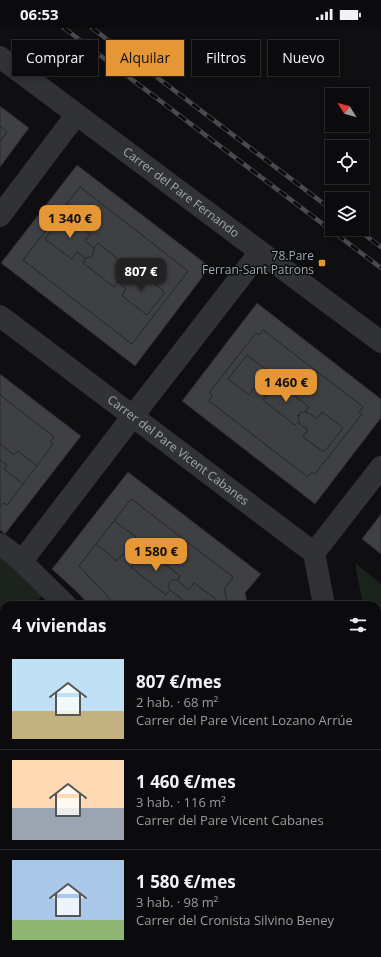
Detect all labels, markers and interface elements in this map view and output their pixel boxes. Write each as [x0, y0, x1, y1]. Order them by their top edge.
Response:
text: 06:53 [20, 4, 59, 24]
chip: Comprar [12, 40, 98, 76]
chip: Alquilar [106, 40, 184, 76]
chip: Filtros [192, 40, 260, 76]
chip: Nuevo [268, 40, 339, 76]
north arrow [325, 88, 369, 132]
map controls [325, 88, 369, 236]
button: locate [325, 140, 369, 184]
street label: Carrer del Pare Fernando [120, 143, 243, 241]
button: layers [325, 192, 369, 236]
pin: 1 340 € [33, 205, 107, 239]
text: 1 340 € [48, 209, 92, 227]
place label: 78.Pare Ferran-Sant Patrons [202, 247, 314, 278]
pin: 807 € [113, 258, 169, 292]
marker: 78.Pare Ferran-Sant Patrons [317, 258, 327, 268]
text: 807 € [124, 262, 158, 280]
pin: 1 460 € [249, 369, 323, 403]
text: 1 460 € [264, 373, 308, 391]
street label: Carrer del Pare Vicent Cabanes [104, 391, 253, 509]
pin: 1 580 € [119, 538, 193, 572]
text: 1 580 € [134, 542, 178, 560]
text: 4 viviendas [12, 614, 107, 637]
icon: filters [347, 614, 369, 636]
text: 807 €/mes [136, 670, 222, 693]
icon: home [44, 675, 92, 723]
text: 2 hab. · 68 m² [136, 693, 218, 711]
text: Carrer del Pare Vicent Lozano Arrúe [136, 711, 353, 729]
text: 1 460 €/mes [136, 770, 236, 793]
icon: home [44, 776, 92, 824]
text: 3 hab. · 116 m² [136, 793, 226, 811]
text: Carrer del Pare Vicent Cabanes [136, 811, 324, 829]
text: 1 580 €/mes [136, 870, 236, 893]
icon: home [44, 876, 92, 924]
text: 3 hab. · 98 m² [136, 893, 218, 911]
text: Carrer del Cronista Silvino Beney [136, 911, 334, 929]

